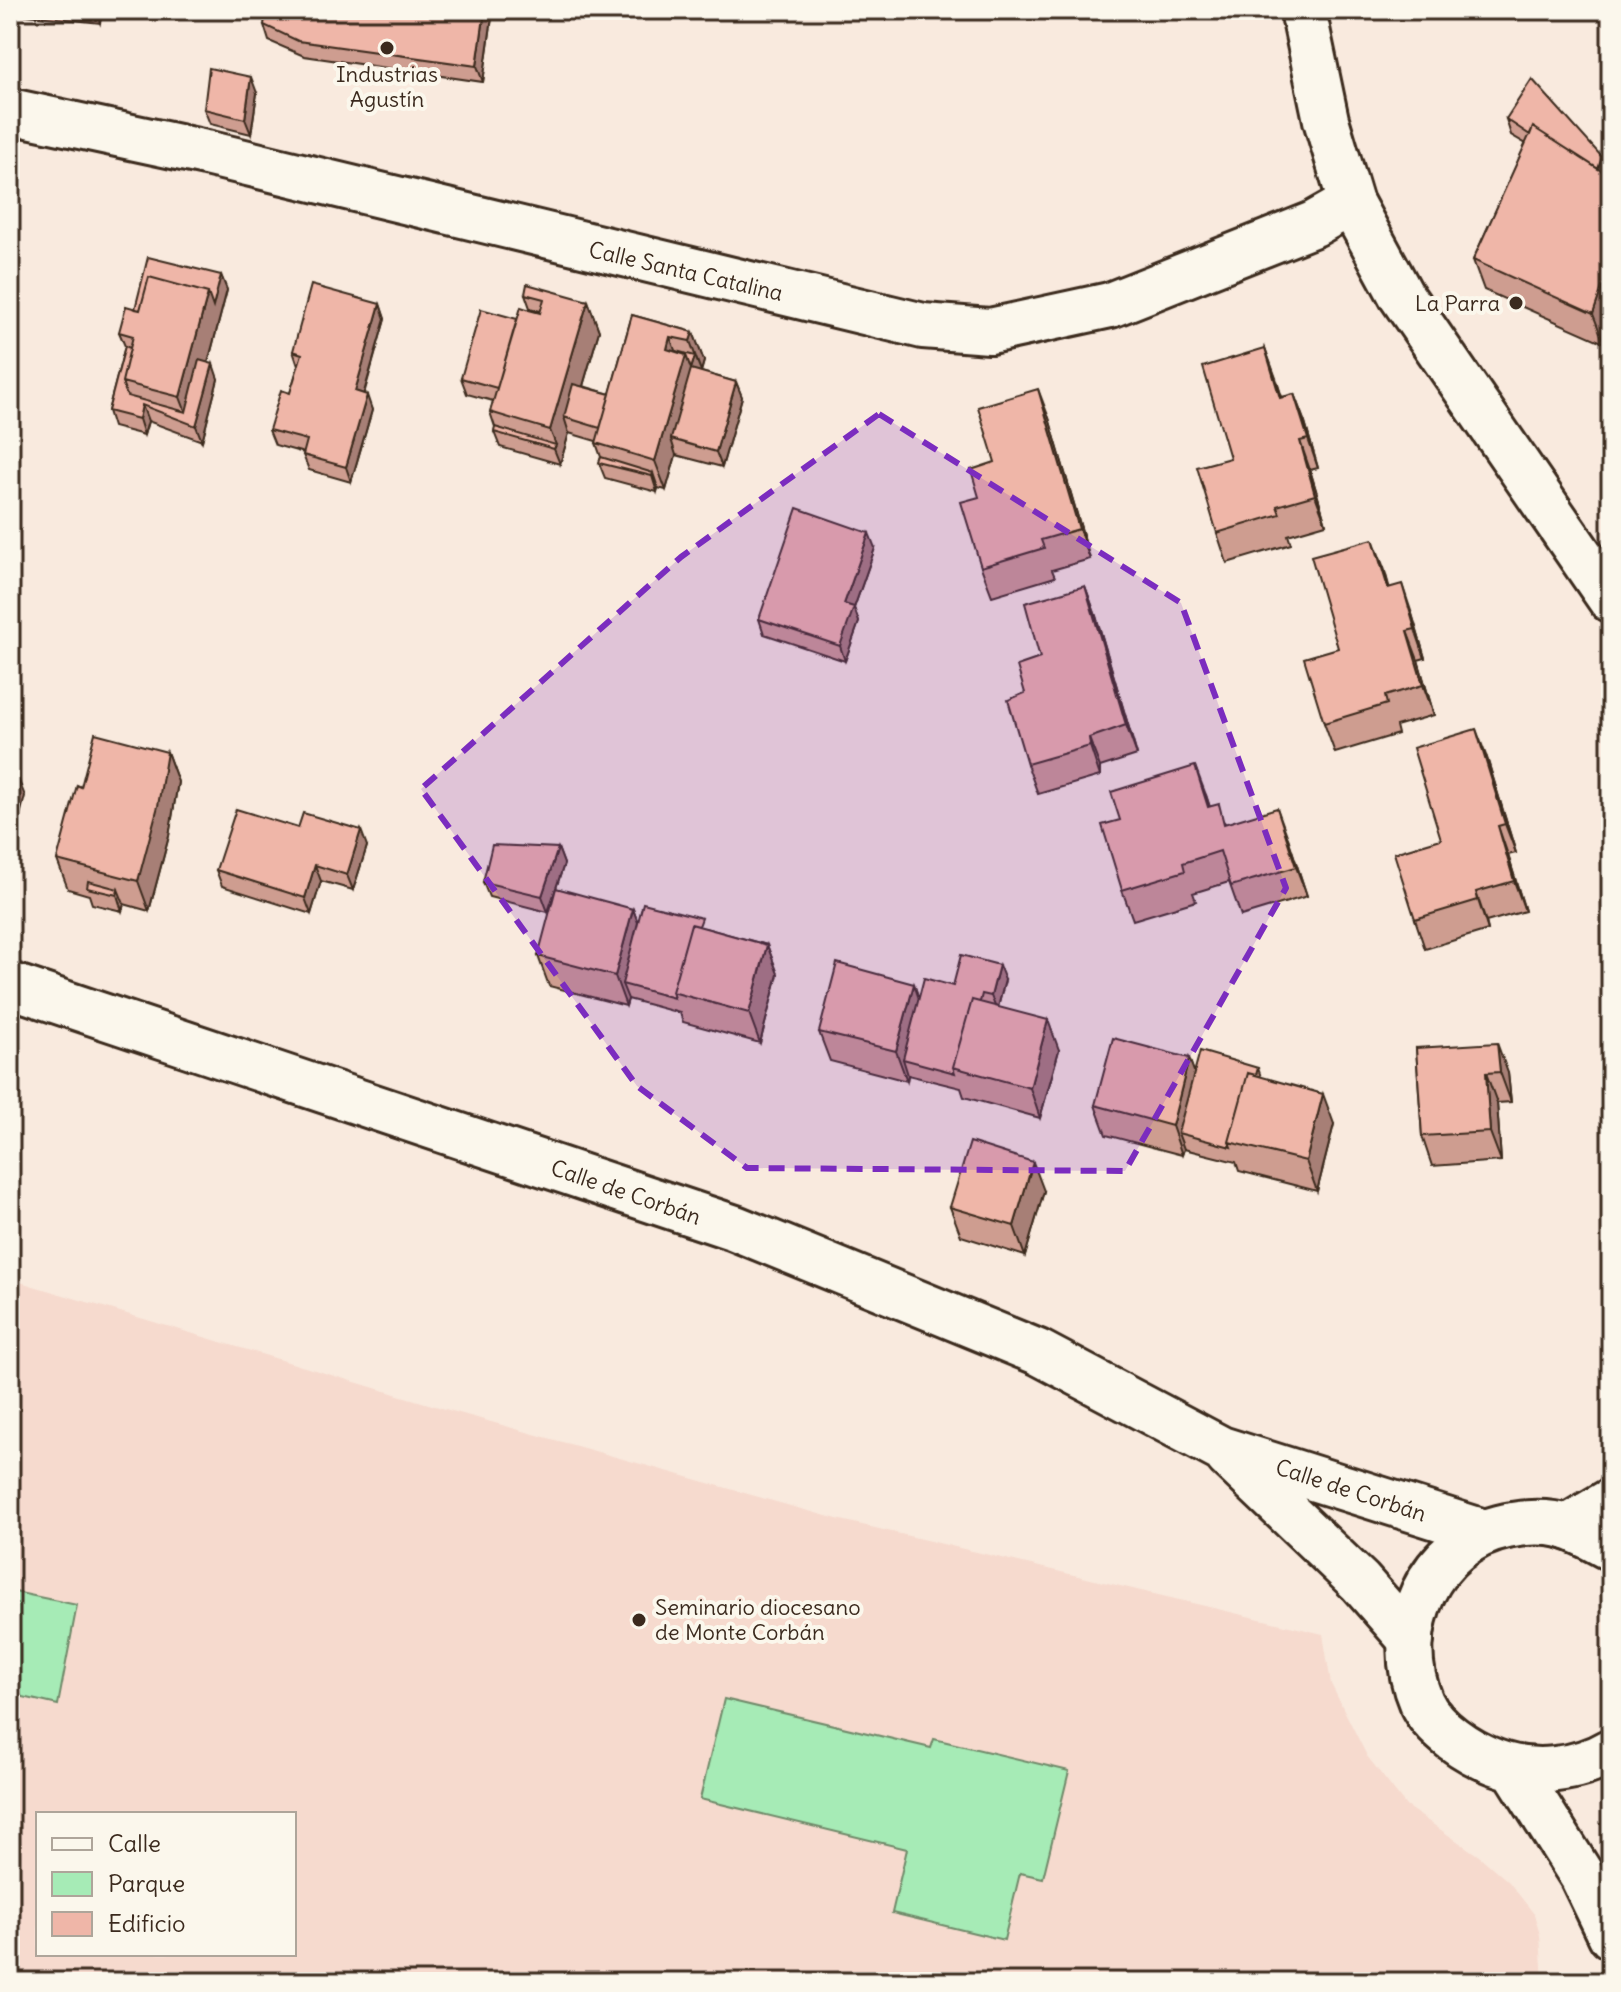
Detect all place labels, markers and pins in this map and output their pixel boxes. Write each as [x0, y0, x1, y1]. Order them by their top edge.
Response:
marker: Industrias Agustín [378, 39, 396, 57]
place label: Industrias Agustín [336, 60, 438, 113]
place label: La Parra [1415, 289, 1500, 317]
marker: La Parra [1507, 294, 1525, 312]
place label: Seminario diocesano de Monte Corbán [655, 1593, 861, 1646]
marker: Seminario diocesano de Monte Corbán [630, 1611, 648, 1629]

